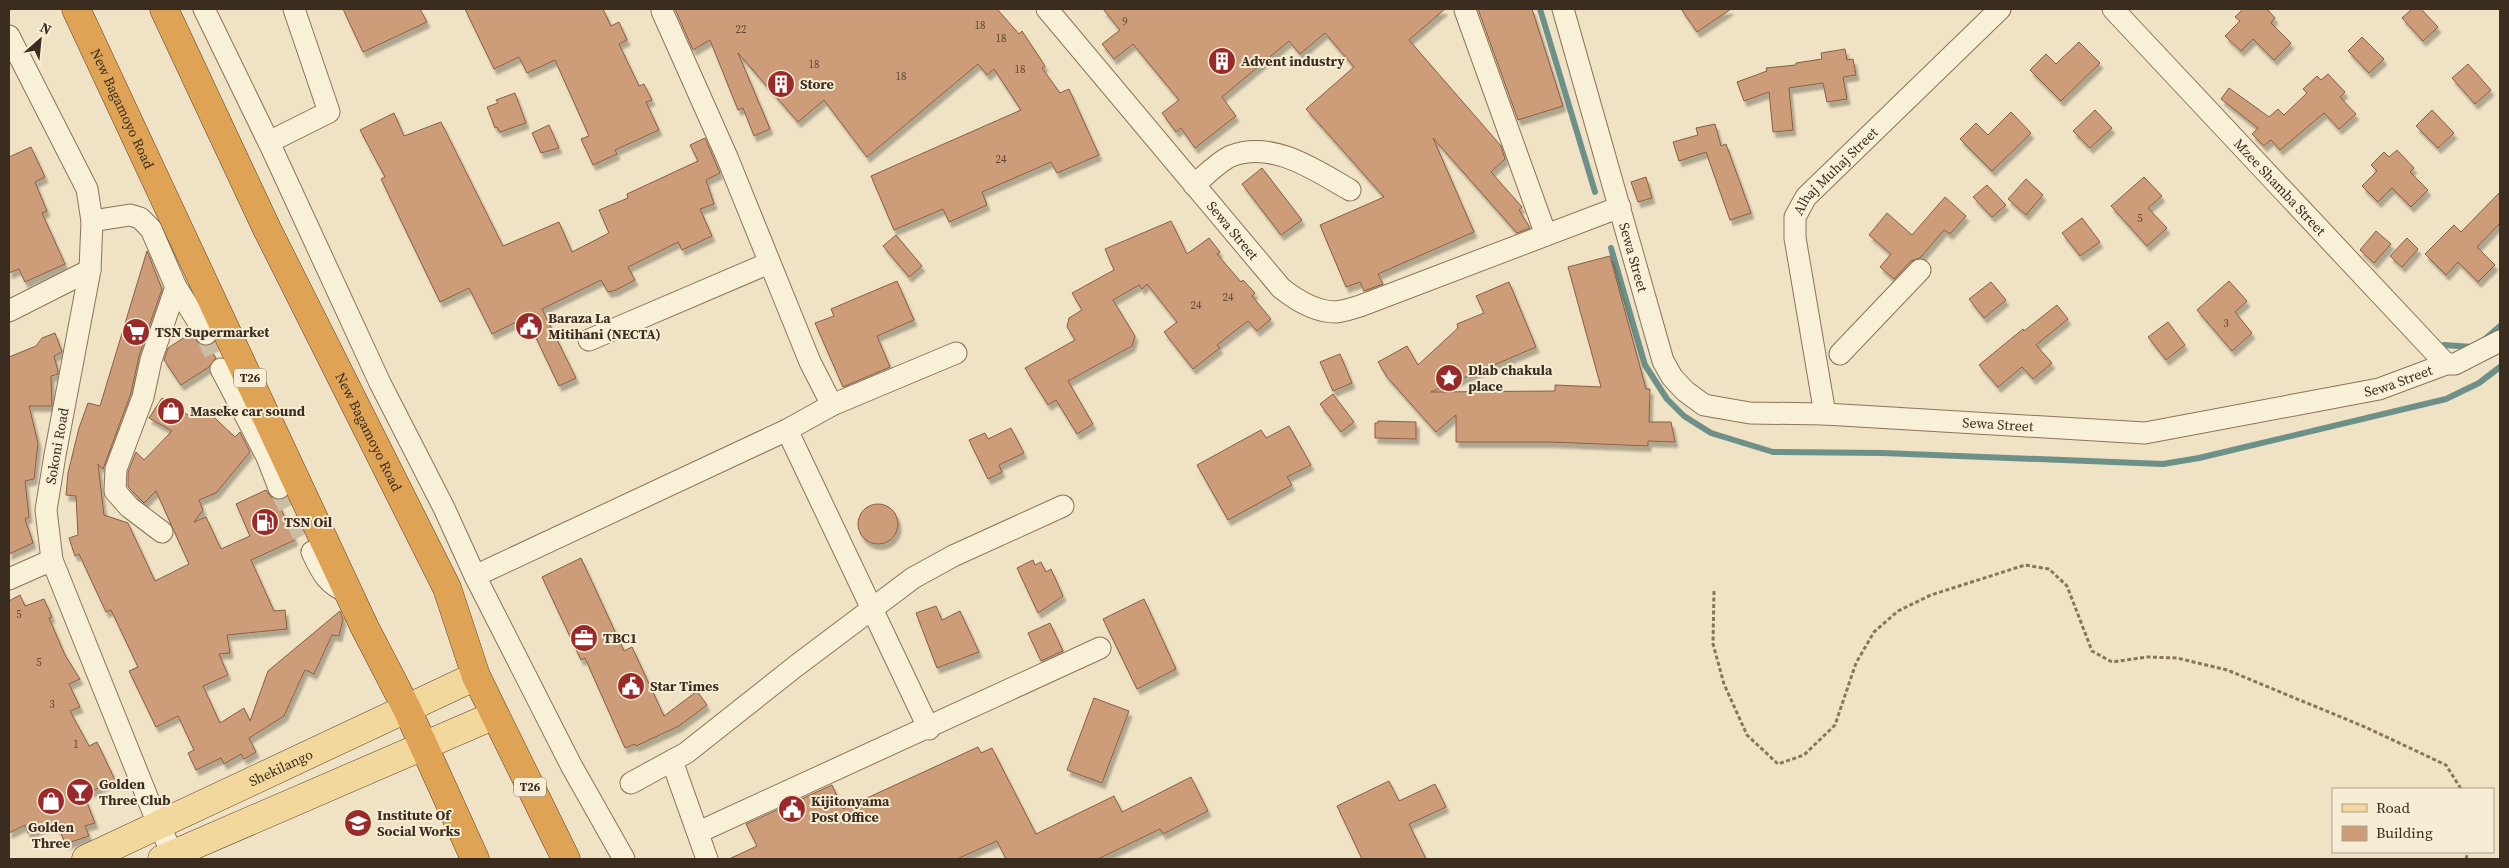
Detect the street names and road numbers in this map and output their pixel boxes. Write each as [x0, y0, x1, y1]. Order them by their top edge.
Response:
street label: New Bagamoyo Road [86, 45, 159, 172]
street label: Alhaj Muhaj Street [1788, 122, 1883, 219]
street label: Mzee Shamba Street [2229, 134, 2331, 240]
street label: Sewa Street [1202, 197, 1264, 265]
street label: Sewa Street [1614, 220, 1653, 295]
street label: Sewa Street [2362, 360, 2436, 402]
road number: T26 [234, 368, 266, 388]
street label: New Bagamoyo Road [331, 369, 407, 495]
street label: Sokoni Road [40, 406, 74, 486]
street label: Sewa Street [1962, 412, 2035, 436]
street label: Shekilango [245, 744, 316, 791]
road number: T26 [514, 778, 546, 796]

